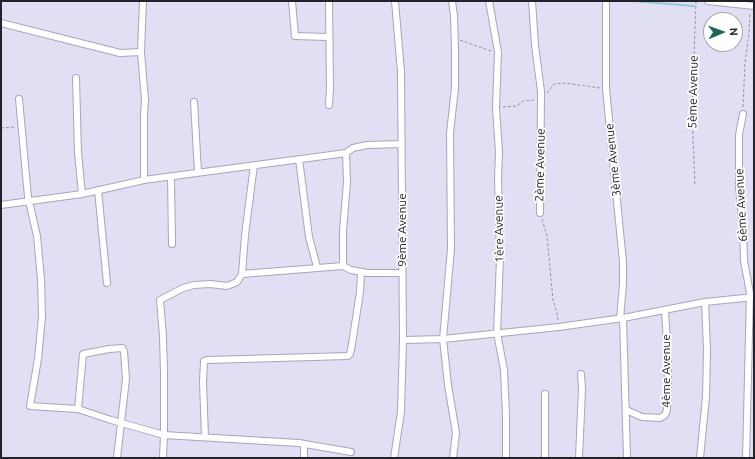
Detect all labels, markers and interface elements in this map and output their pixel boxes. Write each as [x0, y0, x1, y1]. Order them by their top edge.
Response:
north arrow [703, 12, 743, 52]
text: N [728, 27, 740, 36]
street label: 5ème Avenue [685, 55, 701, 129]
street label: 3ème Avenue [602, 123, 624, 197]
street label: 2ème Avenue [532, 128, 548, 202]
street label: 6ème Avenue [732, 168, 750, 242]
street label: 9ème Avenue [395, 193, 409, 267]
street label: 1ère Avenue [491, 195, 507, 263]
street label: 4ème Avenue [659, 334, 673, 408]

